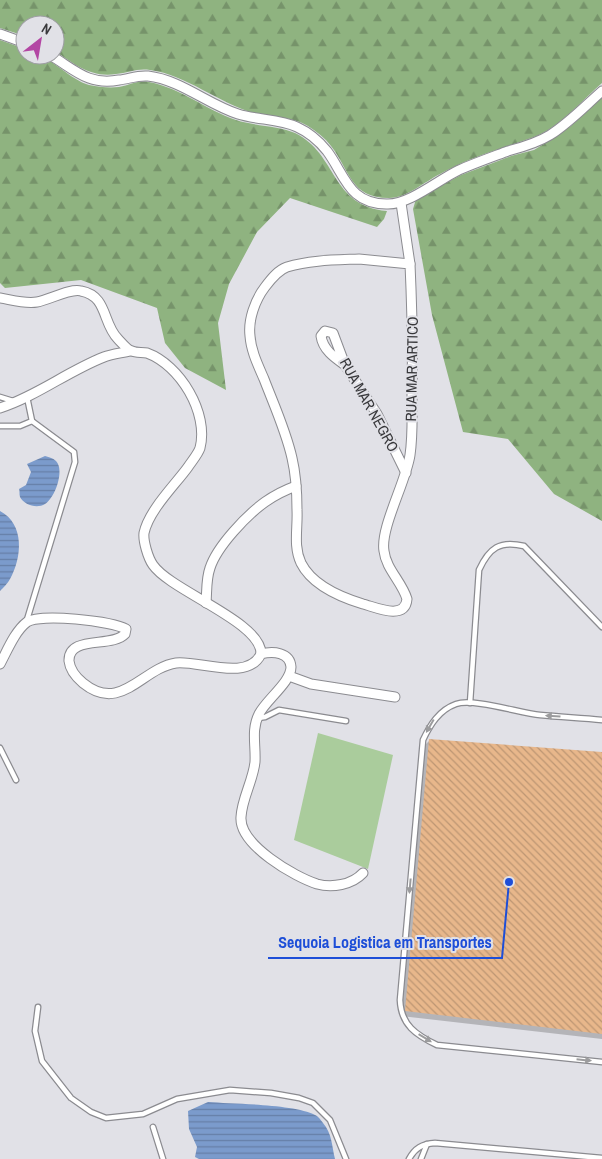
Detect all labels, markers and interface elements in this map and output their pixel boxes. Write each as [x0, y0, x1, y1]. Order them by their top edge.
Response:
north arrow [15, 15, 65, 65]
text: N [39, 19, 55, 39]
street label: RUA MAR ARTICO [400, 316, 423, 422]
street label: RUA MAR NEGRO [335, 354, 404, 456]
one-way arrow [545, 711, 561, 719]
one-way arrow [426, 720, 435, 733]
one-way arrow [406, 878, 414, 894]
callout: Sequoia Logistica em Transportes [268, 927, 502, 958]
text: Sequoia Logistica em Transportes [278, 931, 492, 953]
one-way arrow [418, 1033, 431, 1042]
one-way arrow [577, 1056, 593, 1064]

